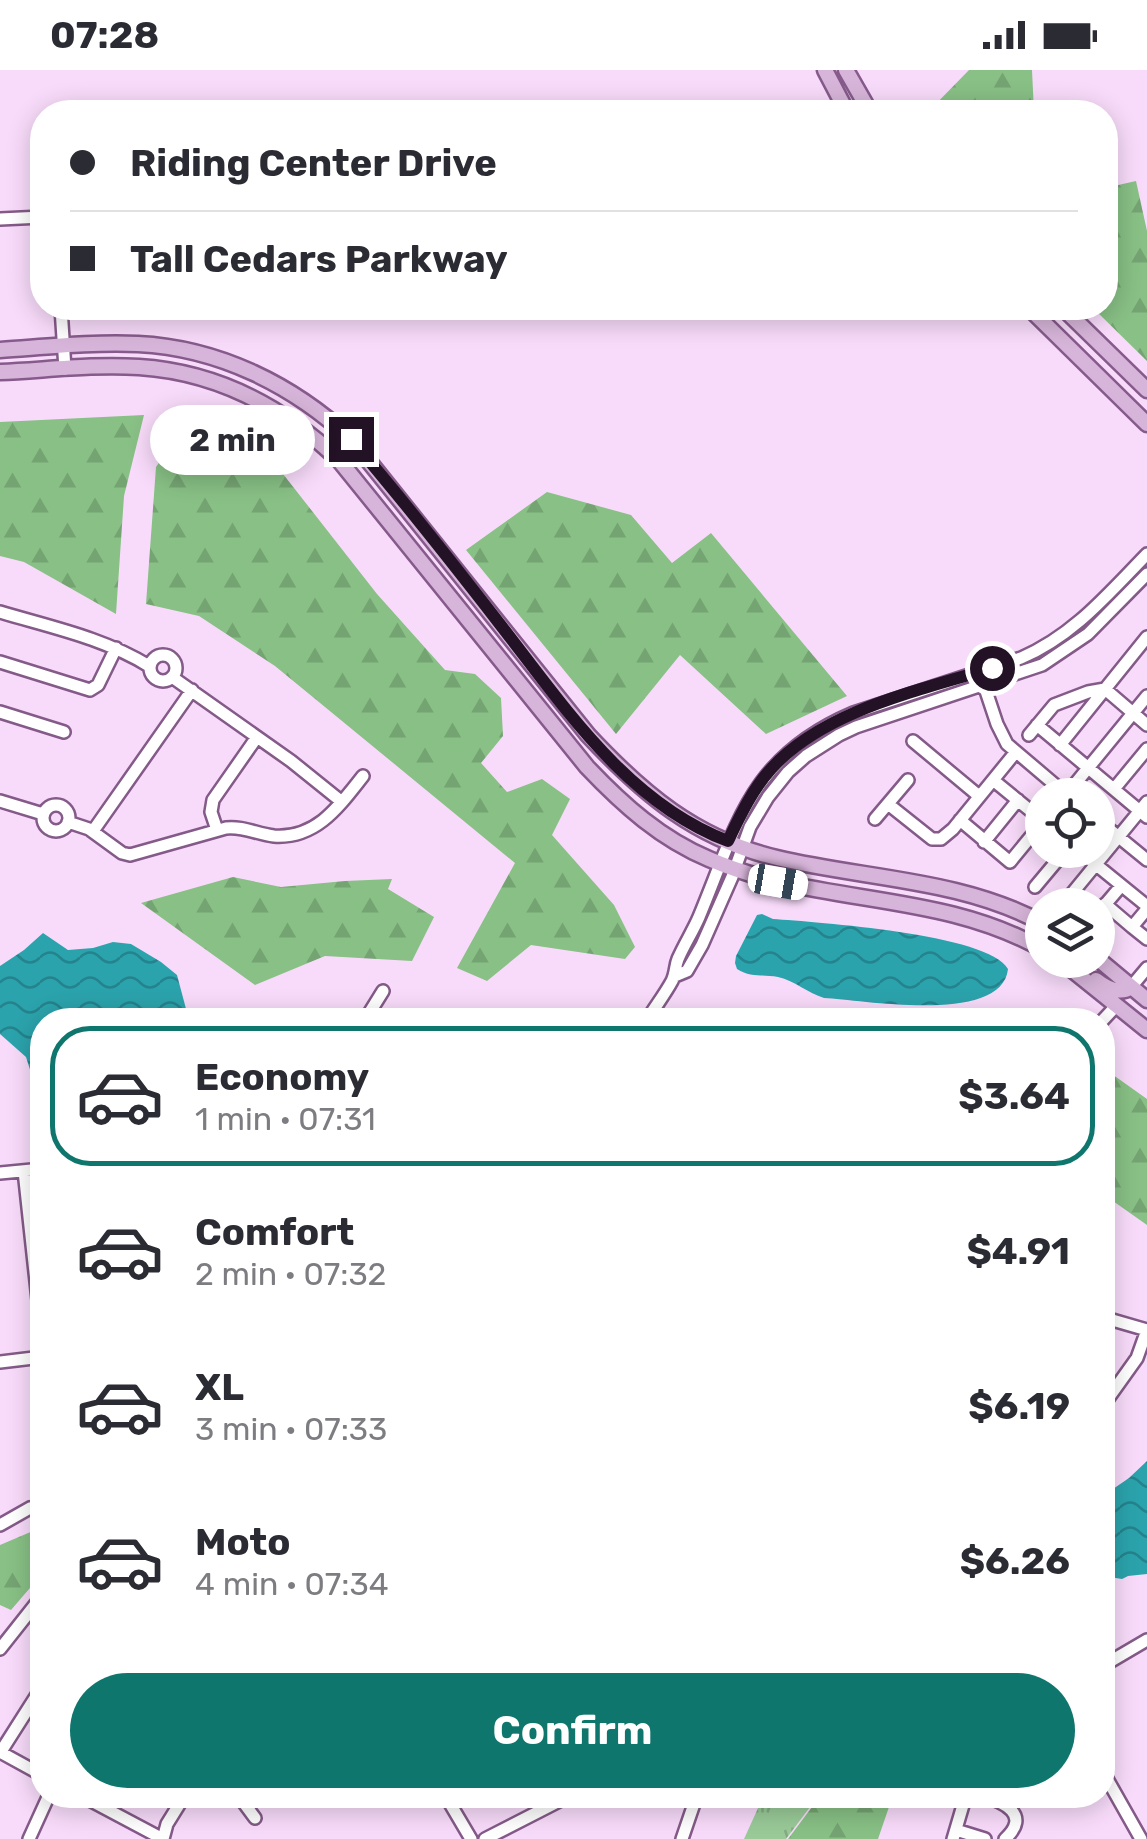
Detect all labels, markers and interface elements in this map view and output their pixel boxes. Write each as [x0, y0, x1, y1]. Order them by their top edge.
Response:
text: 07:28 [50, 12, 159, 58]
text: Riding Center Drive [130, 140, 497, 186]
text: Tall Cedars Parkway [130, 236, 508, 282]
callout: 2 min [151, 404, 316, 474]
route end [329, 417, 374, 462]
text: 2 min [189, 421, 276, 459]
route start [970, 646, 1015, 691]
map controls [1025, 778, 1115, 978]
button: locate [1025, 778, 1115, 868]
car [746, 862, 810, 902]
button: layers [1025, 888, 1115, 978]
icon: car [75, 1051, 165, 1141]
text: Economy [195, 1054, 369, 1100]
text: $3.64 [958, 1073, 1070, 1119]
text: 1 min · 07:31 [195, 1100, 376, 1138]
icon: car [75, 1206, 165, 1296]
text: Comfort [195, 1209, 354, 1255]
text: $4.91 [966, 1228, 1070, 1274]
text: 2 min · 07:32 [195, 1255, 386, 1293]
icon: car [75, 1361, 165, 1451]
text: XL [195, 1364, 244, 1410]
text: $6.19 [968, 1383, 1070, 1429]
text: 3 min · 07:33 [195, 1410, 387, 1448]
icon: car [75, 1516, 165, 1606]
text: Moto [195, 1519, 291, 1565]
text: $6.26 [960, 1538, 1070, 1584]
text: 4 min · 07:34 [195, 1565, 389, 1603]
button: Confirm [70, 1673, 1075, 1788]

